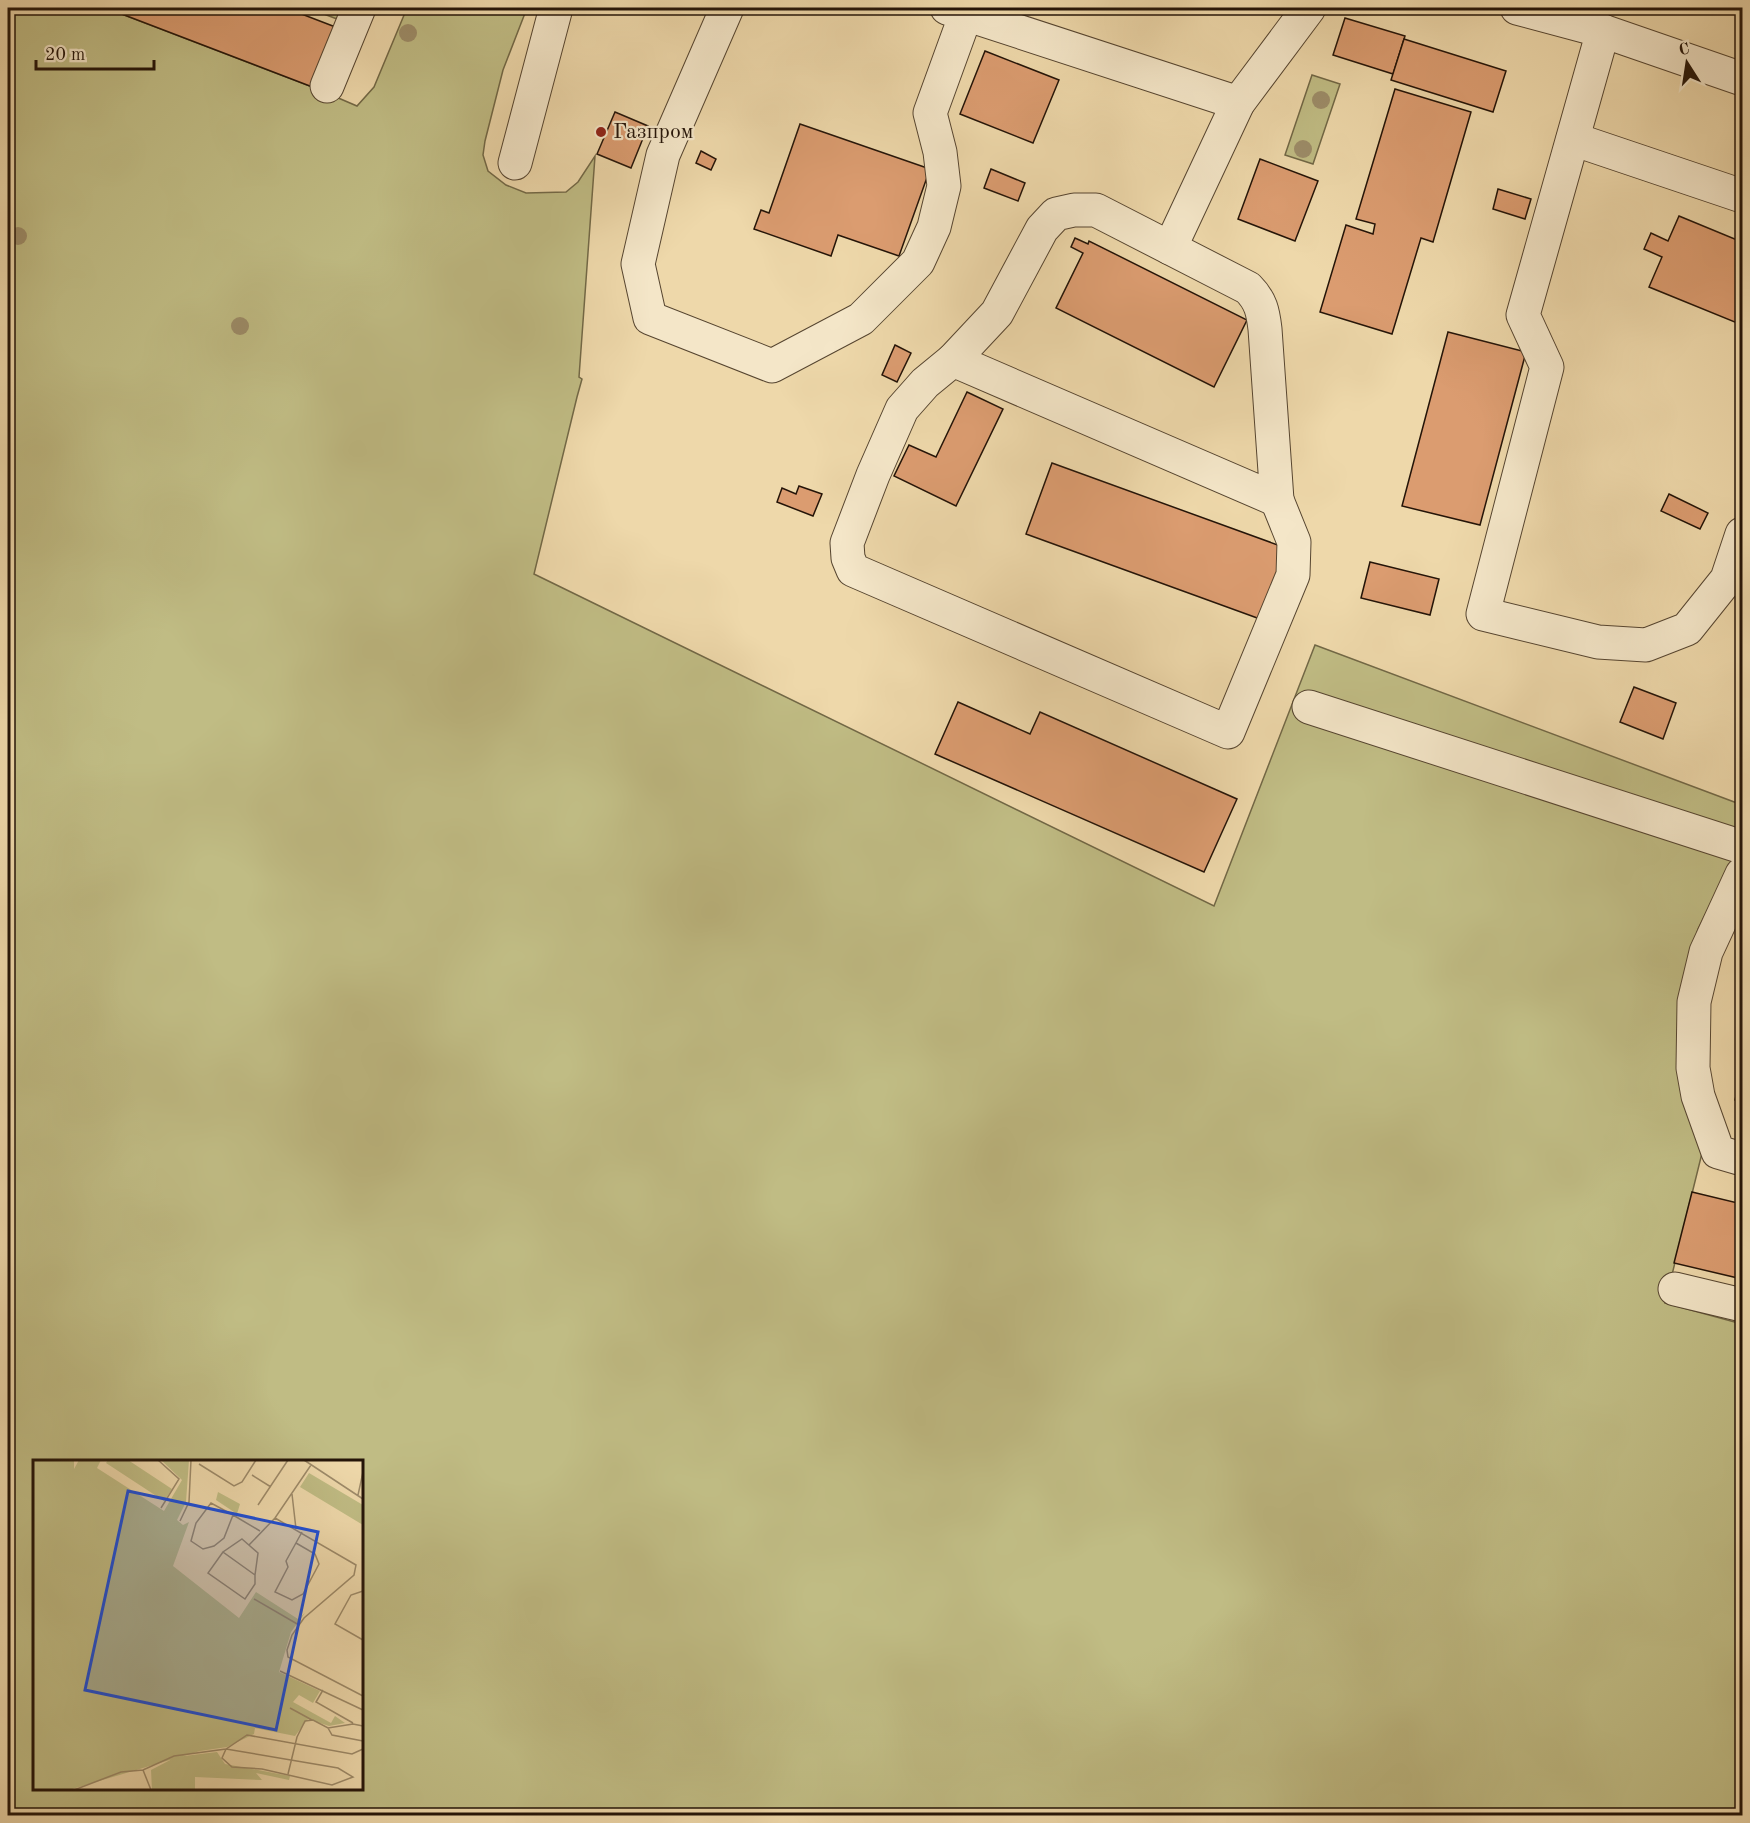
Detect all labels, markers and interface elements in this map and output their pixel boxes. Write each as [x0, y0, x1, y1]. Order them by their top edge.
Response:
scale bar [36, 33, 154, 71]
north arrow [1657, 33, 1717, 93]
text: С [1677, 41, 1691, 59]
text: 20 m [45, 46, 85, 64]
place label: Газпром [613, 121, 694, 143]
marker: Газпром [594, 125, 608, 139]
inset map [33, 1460, 363, 1790]

